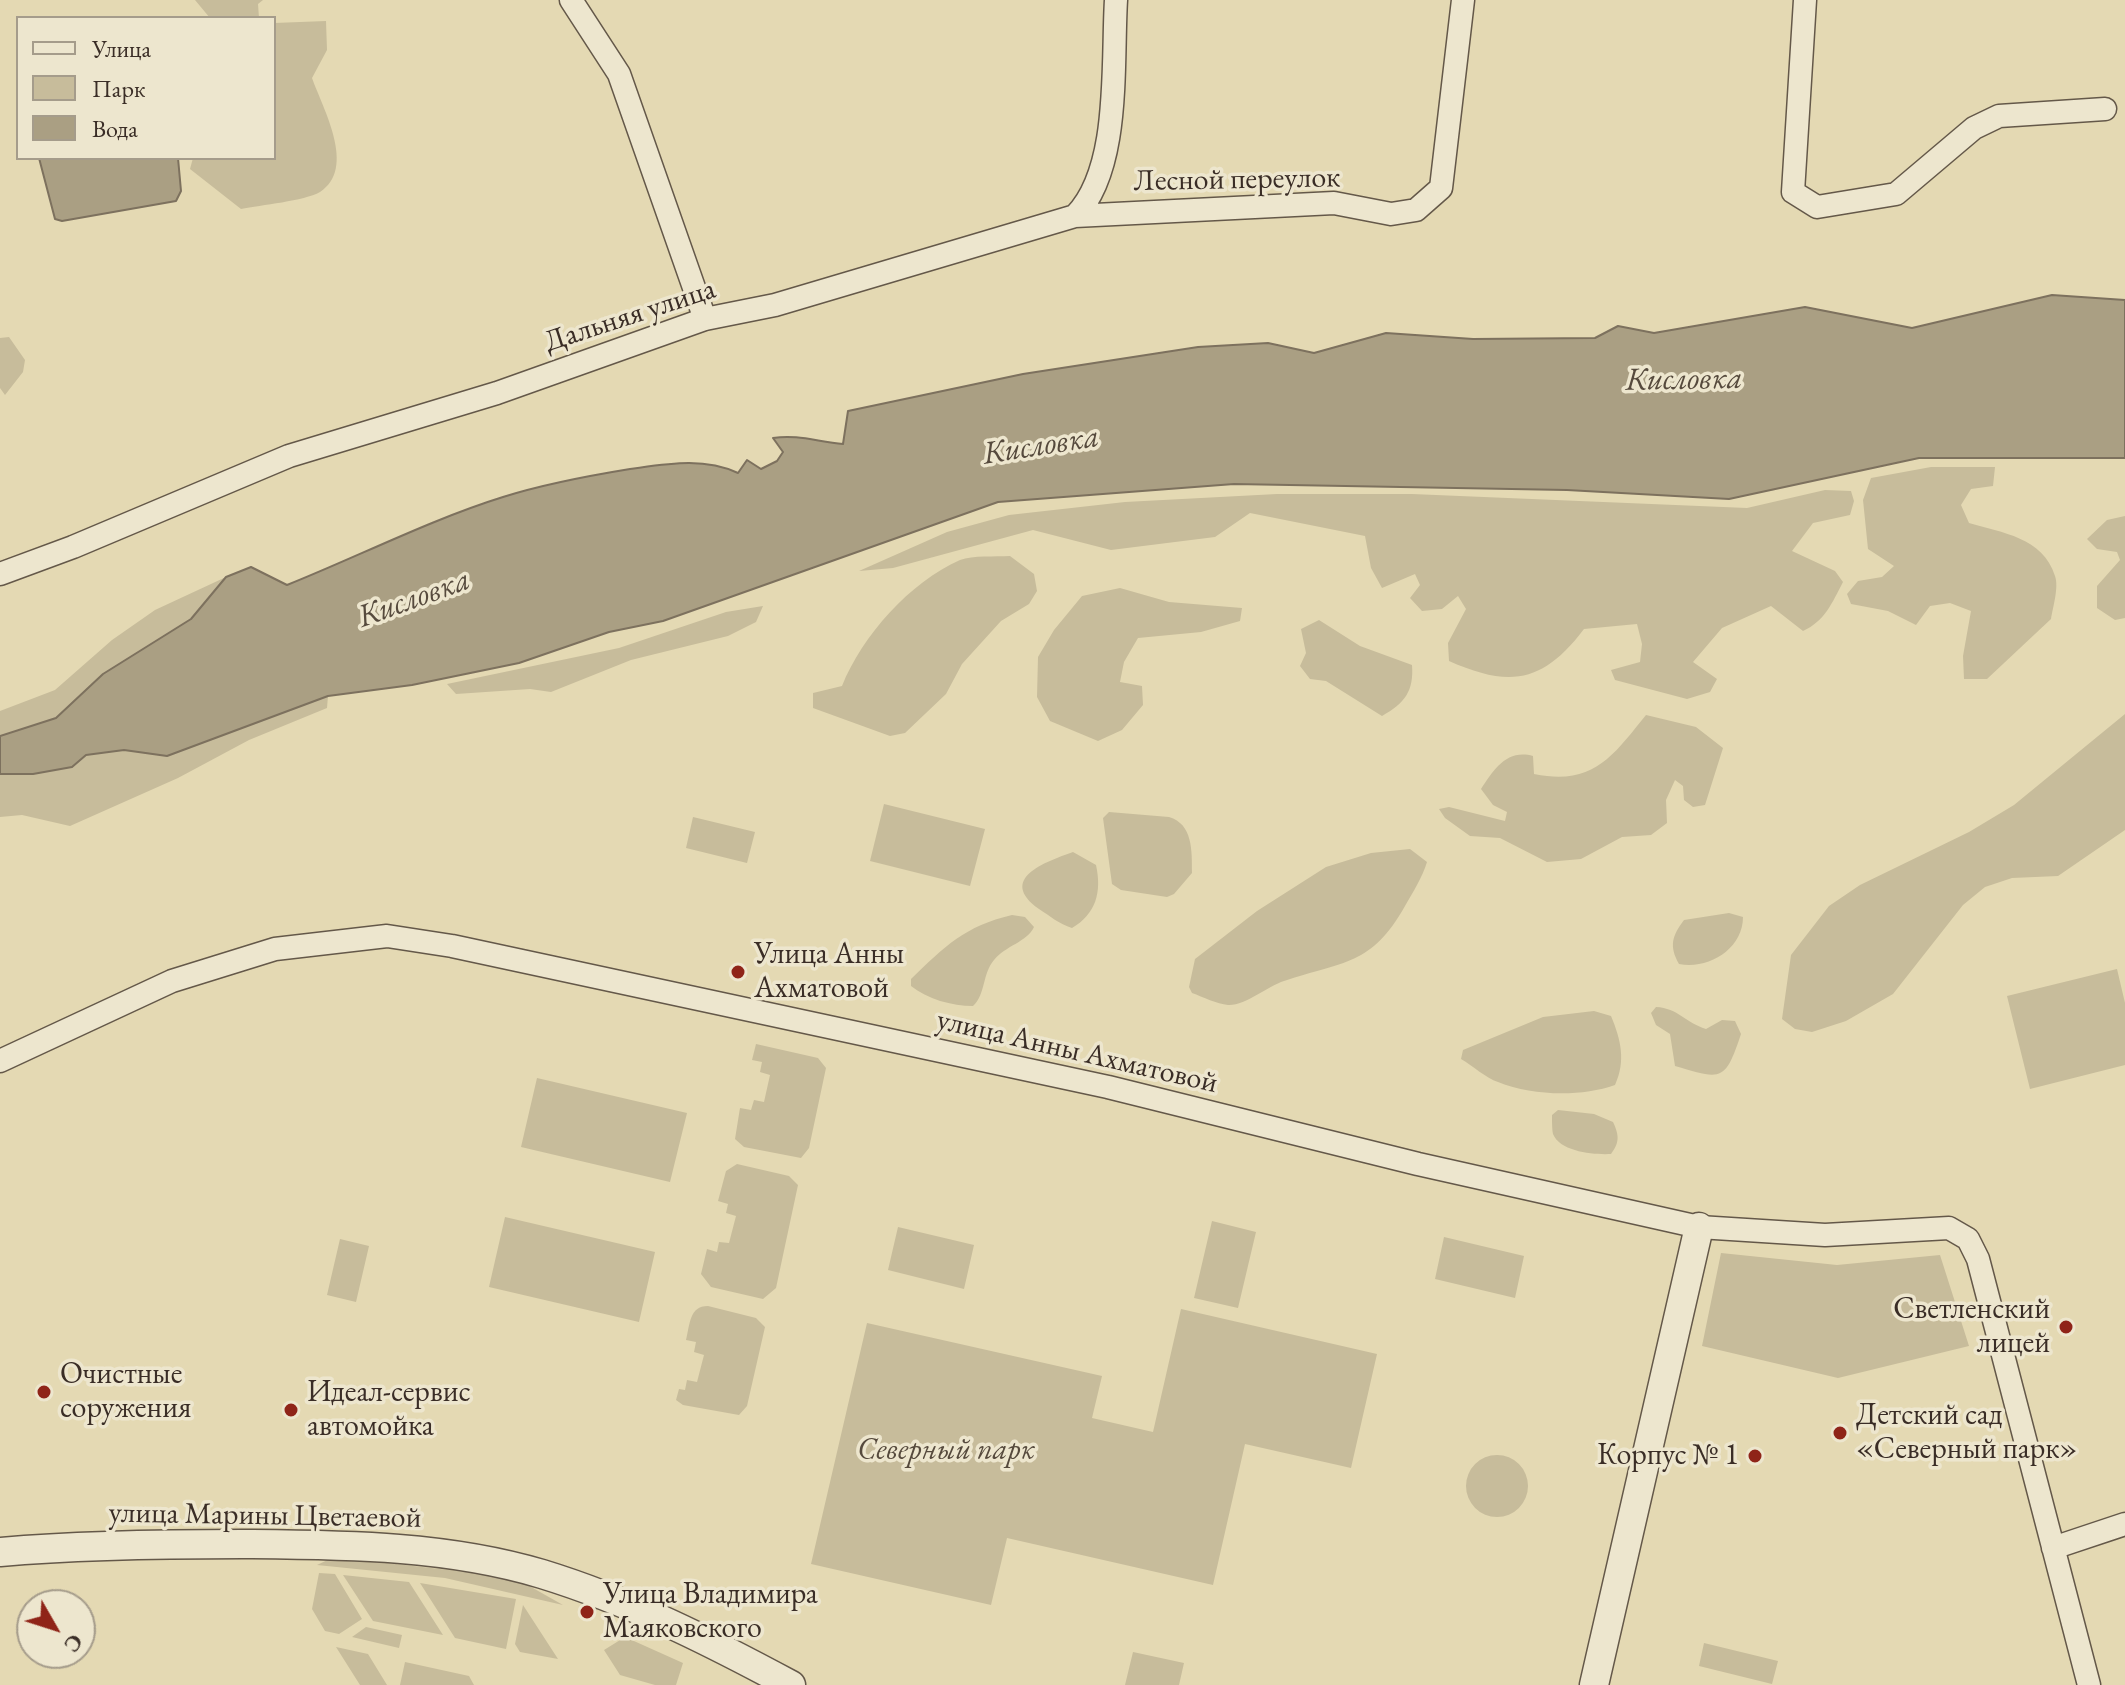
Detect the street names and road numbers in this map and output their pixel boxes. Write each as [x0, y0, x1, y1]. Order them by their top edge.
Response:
street label: Лесной переулок [1133, 160, 1341, 200]
street label: Дальняя улица [540, 271, 720, 361]
street label: улица Анны Ахматовой [933, 1002, 1221, 1102]
street label: улица Марины Цветаевой [108, 1495, 422, 1537]

